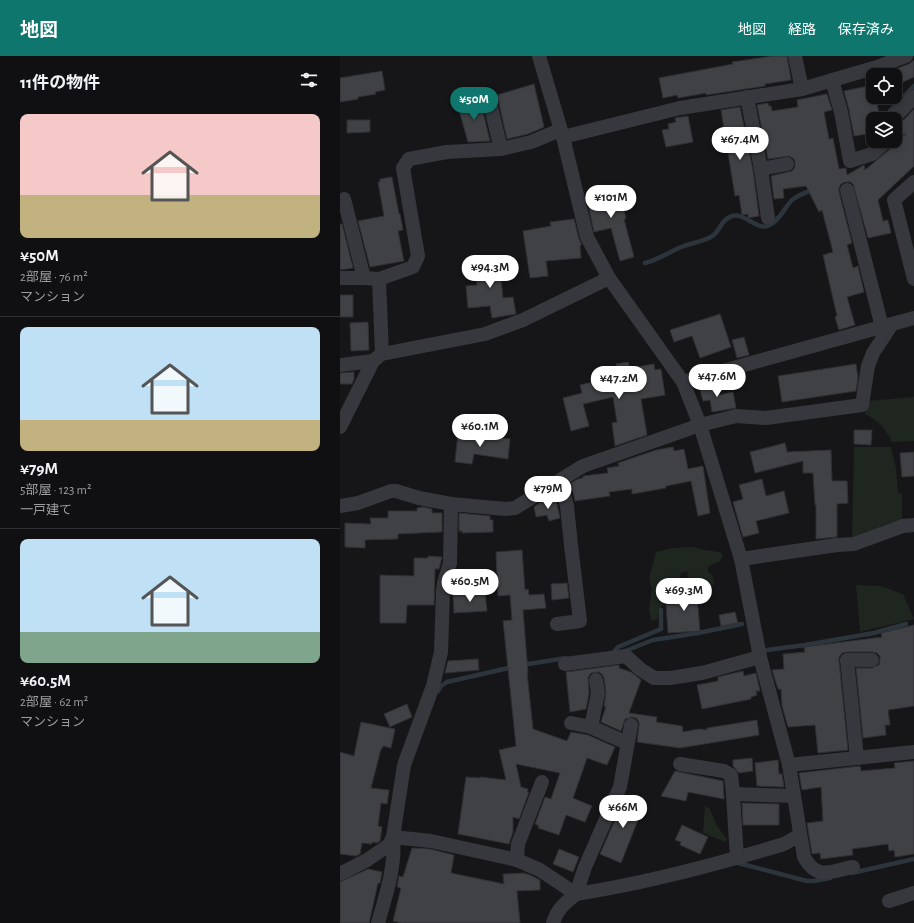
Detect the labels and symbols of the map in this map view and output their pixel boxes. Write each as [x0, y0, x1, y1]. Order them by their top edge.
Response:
pin: ¥50M [450, 87, 498, 121]
pin: ¥67.4M [707, 127, 773, 161]
pin: ¥101M [583, 185, 639, 219]
pin: ¥94.3M [457, 255, 523, 289]
pin: ¥47.6M [684, 364, 750, 398]
pin: ¥47.2M [586, 366, 652, 400]
pin: ¥60.1M [447, 414, 513, 448]
pin: ¥79M [524, 476, 572, 510]
pin: ¥60.5M [437, 569, 503, 603]
pin: ¥69.3M [651, 578, 717, 612]
pin: ¥66M [599, 795, 647, 829]

